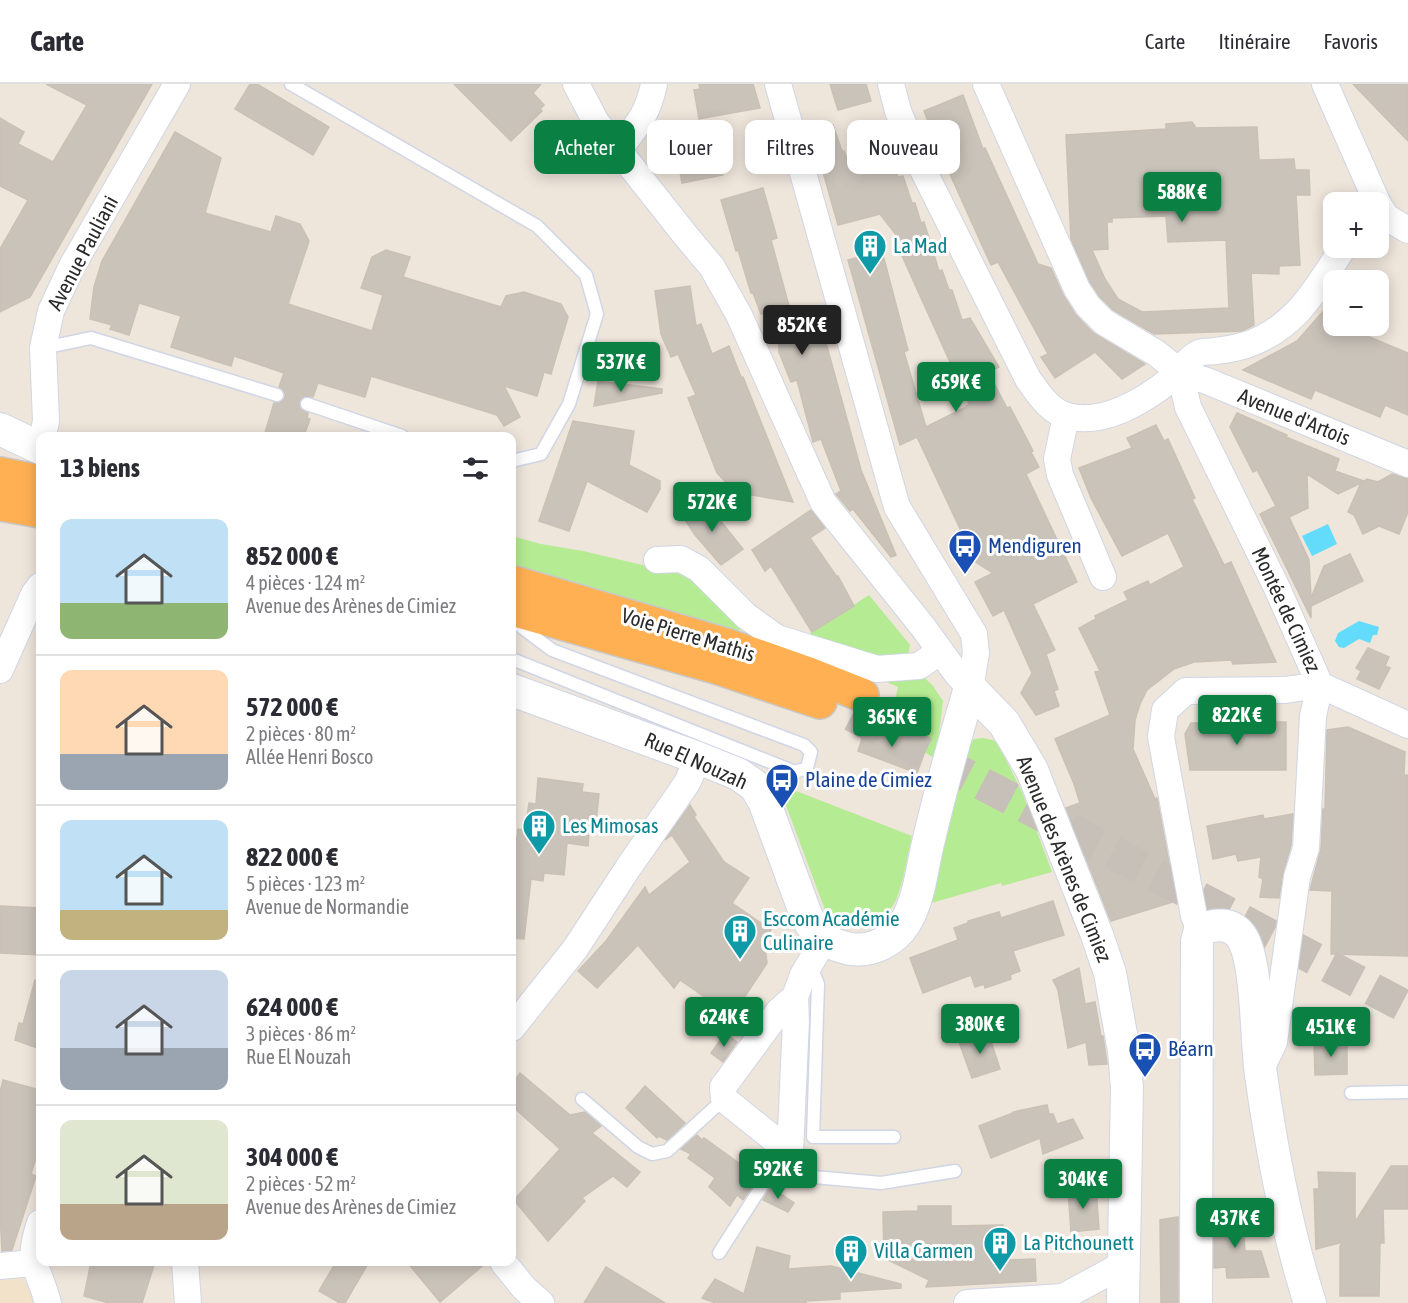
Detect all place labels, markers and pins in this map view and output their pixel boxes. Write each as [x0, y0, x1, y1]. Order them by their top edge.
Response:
pin: 588K € [1133, 172, 1231, 223]
building icon: La Mad [852, 228, 888, 275]
place label: La Mad [893, 233, 948, 257]
pin: 852K € [753, 305, 851, 356]
pin: 537K € [572, 342, 670, 393]
pin: 659K € [907, 362, 1005, 413]
pin: 572K € [663, 482, 761, 533]
bus stop icon: Mendiguren [947, 528, 983, 575]
place label: Mendiguren [988, 533, 1082, 557]
pin: 822K € [1188, 695, 1286, 746]
pin: 365K € [843, 697, 941, 748]
bus stop icon: Plaine de Cimiez [764, 762, 800, 809]
place label: Plaine de Cimiez [805, 767, 932, 791]
building icon: Les Mimosas [521, 808, 557, 855]
place label: Les Mimosas [562, 813, 658, 837]
place label: Esccom Académie Culinaire [763, 906, 900, 954]
building icon: Esccom Académie Culinaire [722, 913, 758, 960]
pin: 624K € [675, 997, 773, 1048]
pin: 380K € [931, 1004, 1029, 1055]
pin: 451K € [1282, 1007, 1380, 1058]
bus stop icon: Béarn [1127, 1031, 1163, 1078]
place label: Béarn [1168, 1036, 1214, 1060]
pin: 592K € [729, 1149, 827, 1200]
pin: 304K € [1034, 1159, 1132, 1210]
pin: 437K € [1186, 1198, 1284, 1249]
building icon: La Pitchounett [982, 1225, 1018, 1272]
place label: La Pitchounett [1023, 1230, 1134, 1254]
building icon: Villa Carmen [833, 1233, 869, 1280]
place label: Villa Carmen [874, 1238, 973, 1262]

